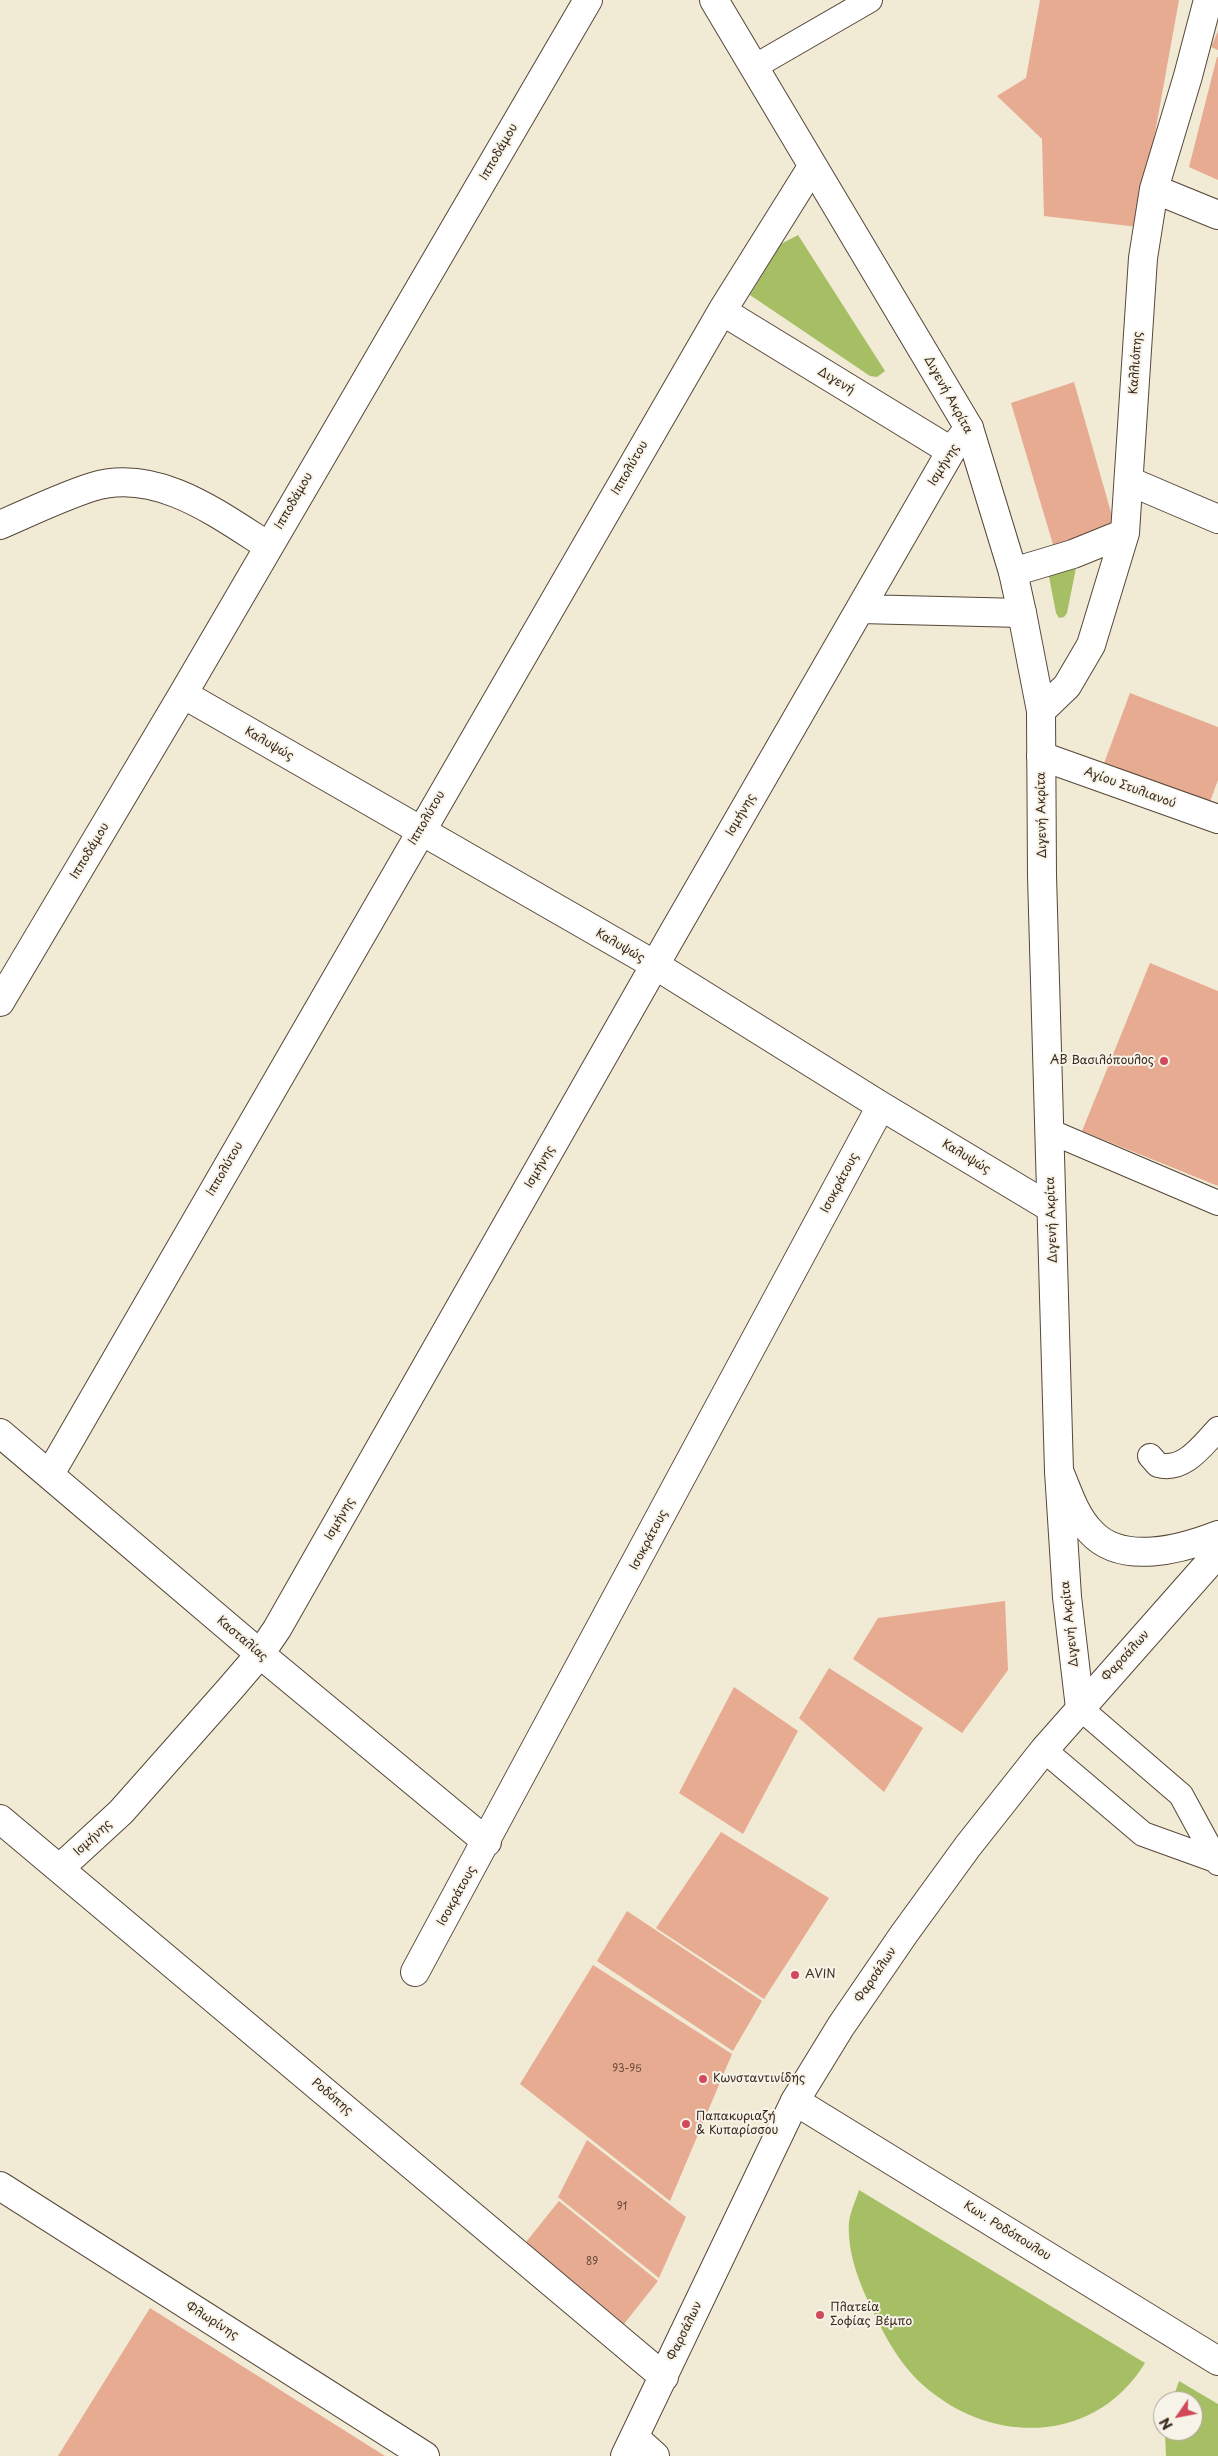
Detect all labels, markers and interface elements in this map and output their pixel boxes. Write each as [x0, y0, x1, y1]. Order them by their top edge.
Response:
street label: Ιπποδάμου [477, 121, 521, 183]
street label: Καλλιόπης [1127, 331, 1145, 395]
street label: Διγενή Ακρίτα [921, 354, 975, 436]
street label: Διγενή [815, 364, 857, 398]
street label: Ιππολύτου [609, 438, 651, 498]
street label: Ισμήνης [926, 441, 962, 489]
street label: Ιπποδάμου [272, 470, 316, 532]
street label: Καλυψώς [242, 724, 296, 764]
street label: Αγίου Στυλιανού [1082, 765, 1178, 811]
street label: Διγενή Ακρίτα [1034, 772, 1050, 858]
street label: Ιππολύτου [406, 788, 448, 848]
street label: Ισμήνης [723, 791, 759, 839]
street label: Ιπποδάμου [68, 820, 112, 882]
street label: Καλυψώς [593, 926, 647, 966]
place label: ΑΒ Βασιλόπουλος [1050, 1054, 1154, 1068]
marker: ΑΒ Βασιλόπουλος [1158, 1055, 1170, 1067]
street label: Καλυψώς [939, 1137, 993, 1177]
street label: Ιππολύτου [204, 1139, 246, 1199]
street label: Ισμήνης [522, 1143, 558, 1191]
street label: Ισοκράτους [818, 1150, 862, 1216]
street label: Διγενή Ακρίτα [1043, 1177, 1061, 1263]
street label: Ισμήνης [322, 1495, 358, 1543]
street label: Ισοκράτους [627, 1507, 671, 1573]
street label: Διγενή Ακρίτα [1058, 1580, 1082, 1668]
street label: Κασταλίας [214, 1614, 270, 1664]
street label: Φαρσάλων [1099, 1627, 1153, 1685]
street label: Ισμήνης [71, 1817, 115, 1859]
street label: Ισοκράτους [435, 1864, 479, 1928]
street label: Φαρσάλων [852, 1944, 900, 2006]
place label: AVIN [805, 1968, 836, 1982]
marker: AVIN [789, 1969, 801, 1981]
house number: 93-95 [612, 2063, 642, 2075]
place label: Κωνσταντινίδης [713, 2072, 805, 2086]
marker: Κωνσταντινίδης [697, 2073, 709, 2085]
street label: Ροδόπης [309, 2076, 355, 2118]
place label: Παπακυριαζή & Κυπαρίσσου [696, 2110, 778, 2138]
marker: Παπακυριαζή & Κυπαρίσσου [680, 2118, 692, 2130]
street label: Κων. Ροδόπουλου [961, 2198, 1053, 2264]
house number: 91 [617, 2201, 627, 2213]
house number: 89 [586, 2256, 598, 2268]
street label: Φλωρίνης [183, 2299, 241, 2343]
street label: Φαρσάλων [665, 2299, 705, 2363]
place label: Πλατεία Σοφίας Βέμπο [830, 2301, 912, 2329]
marker: Πλατεία Σοφίας Βέμπο [814, 2309, 826, 2321]
north arrow [1153, 2391, 1203, 2441]
text: N [1154, 2414, 1178, 2434]

